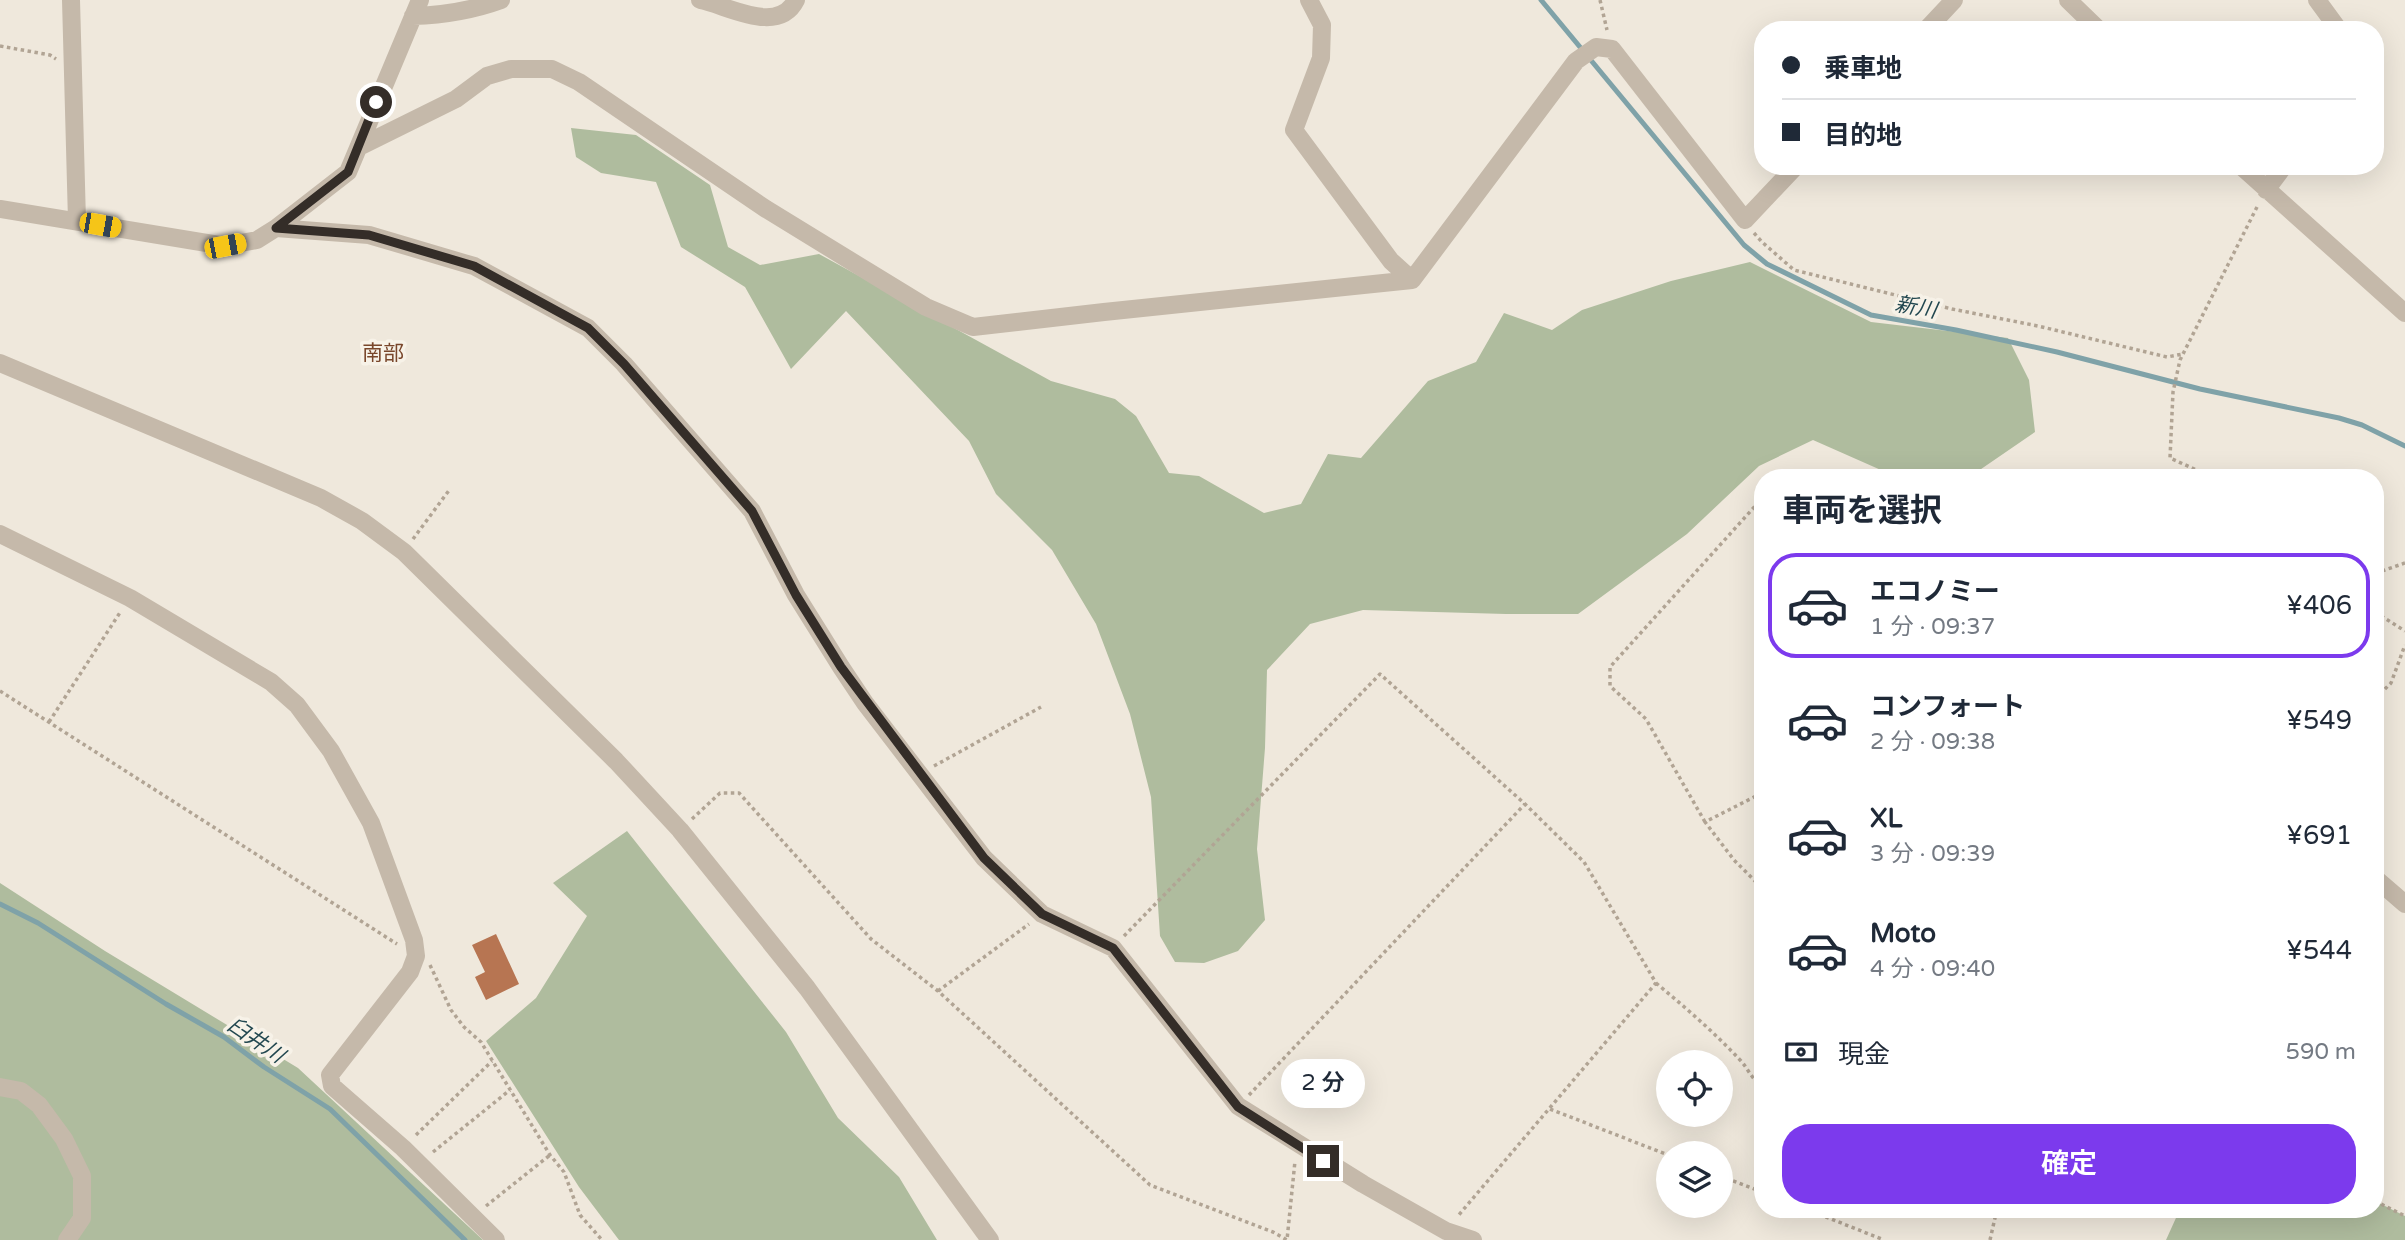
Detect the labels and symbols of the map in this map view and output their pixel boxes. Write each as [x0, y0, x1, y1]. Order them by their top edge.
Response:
route start [360, 86, 392, 118]
car [78, 211, 123, 239]
car [203, 232, 248, 260]
water label: 新川 [1893, 292, 1941, 324]
district label: 南部 [362, 341, 404, 366]
water label: 臼井川 [223, 1012, 290, 1070]
callout: 2 分 [1281, 1060, 1365, 1108]
route end [1307, 1145, 1339, 1177]

